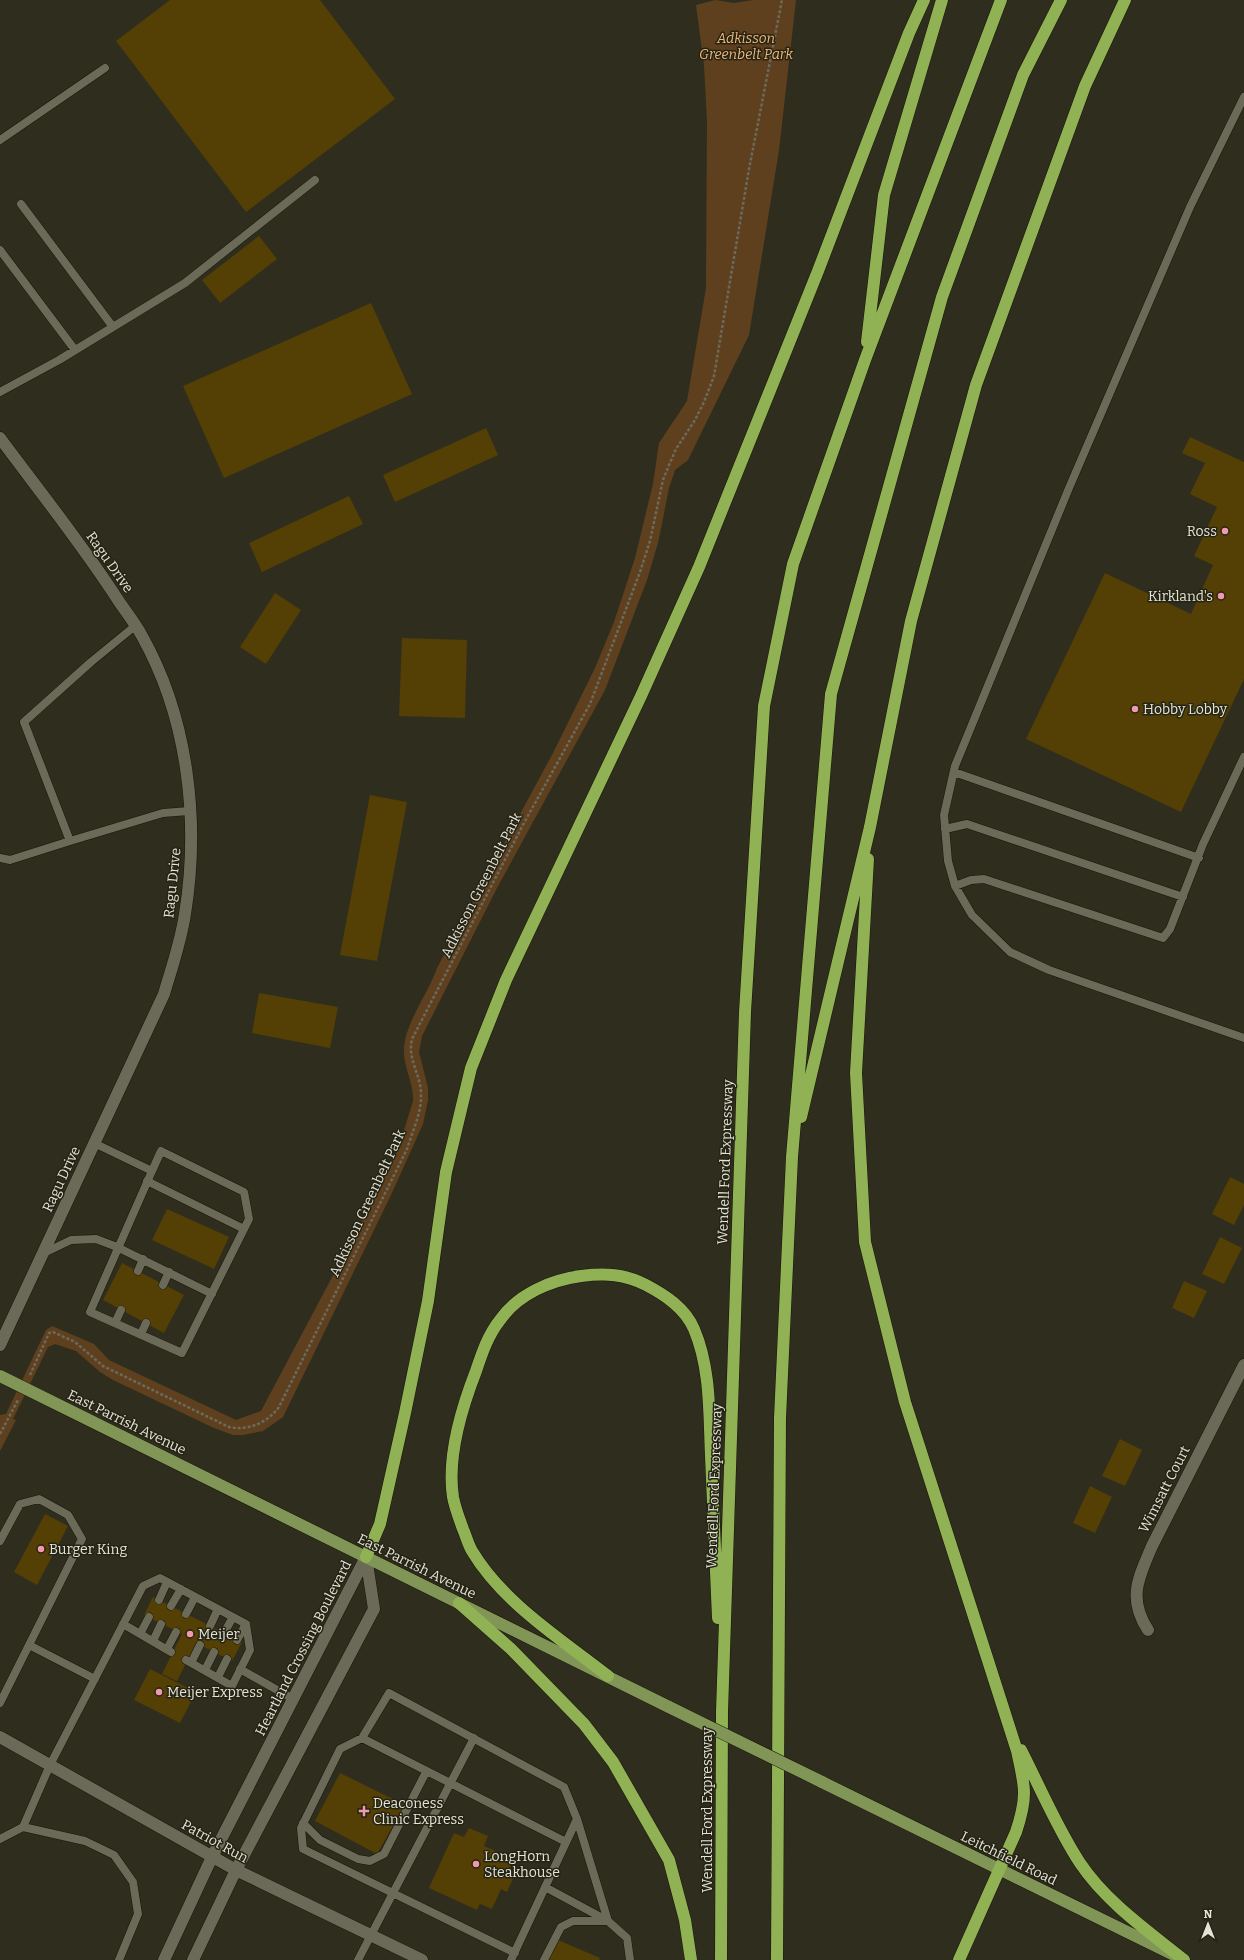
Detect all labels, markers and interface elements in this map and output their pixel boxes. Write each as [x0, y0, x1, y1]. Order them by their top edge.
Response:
park label: Adkisson Greenbelt Park [699, 30, 793, 63]
place label: Ross [1187, 523, 1217, 540]
marker: Ross [1220, 526, 1230, 536]
street label: Ragu Drive [82, 529, 137, 596]
place label: Kirkland's [1148, 588, 1213, 605]
marker: Kirkland's [1216, 591, 1226, 601]
place label: Hobby Lobby [1143, 701, 1228, 718]
marker: Hobby Lobby [1130, 704, 1140, 714]
street label: Adkisson Greenbelt Park [437, 810, 525, 961]
street label: Ragu Drive [160, 847, 185, 919]
street label: Wendell Ford Expressway [714, 1079, 737, 1245]
street label: Adkisson Greenbelt Park [326, 1127, 409, 1280]
street label: Ragu Drive [39, 1144, 84, 1215]
street label: East Parrish Avenue [65, 1386, 189, 1459]
street label: Wendell Ford Expressway [703, 1403, 726, 1569]
street label: Wimsatt Court [1135, 1443, 1194, 1535]
street label: East Parrish Avenue [355, 1530, 479, 1603]
place label: Burger King [49, 1541, 127, 1558]
marker: Burger King [36, 1544, 46, 1554]
street label: Heartland Crossing Boulevard [252, 1558, 355, 1739]
place label: Meijer [198, 1626, 240, 1643]
marker: Meijer [185, 1629, 195, 1639]
place label: Meijer Express [167, 1684, 263, 1701]
marker: Meijer Express [154, 1687, 164, 1697]
street label: Wendell Ford Expressway [699, 1727, 716, 1893]
place label: Deaconess Clinic Express [373, 1795, 464, 1828]
marker: Deaconess Clinic Express [358, 1805, 370, 1817]
street label: Patriot Run [179, 1816, 251, 1867]
street label: Leitchfield Road [958, 1828, 1060, 1889]
place label: LongHorn Steakhouse [484, 1848, 560, 1881]
marker: LongHorn Steakhouse [471, 1859, 481, 1869]
north arrow [1188, 1904, 1228, 1944]
text: N [1204, 1908, 1213, 1921]

